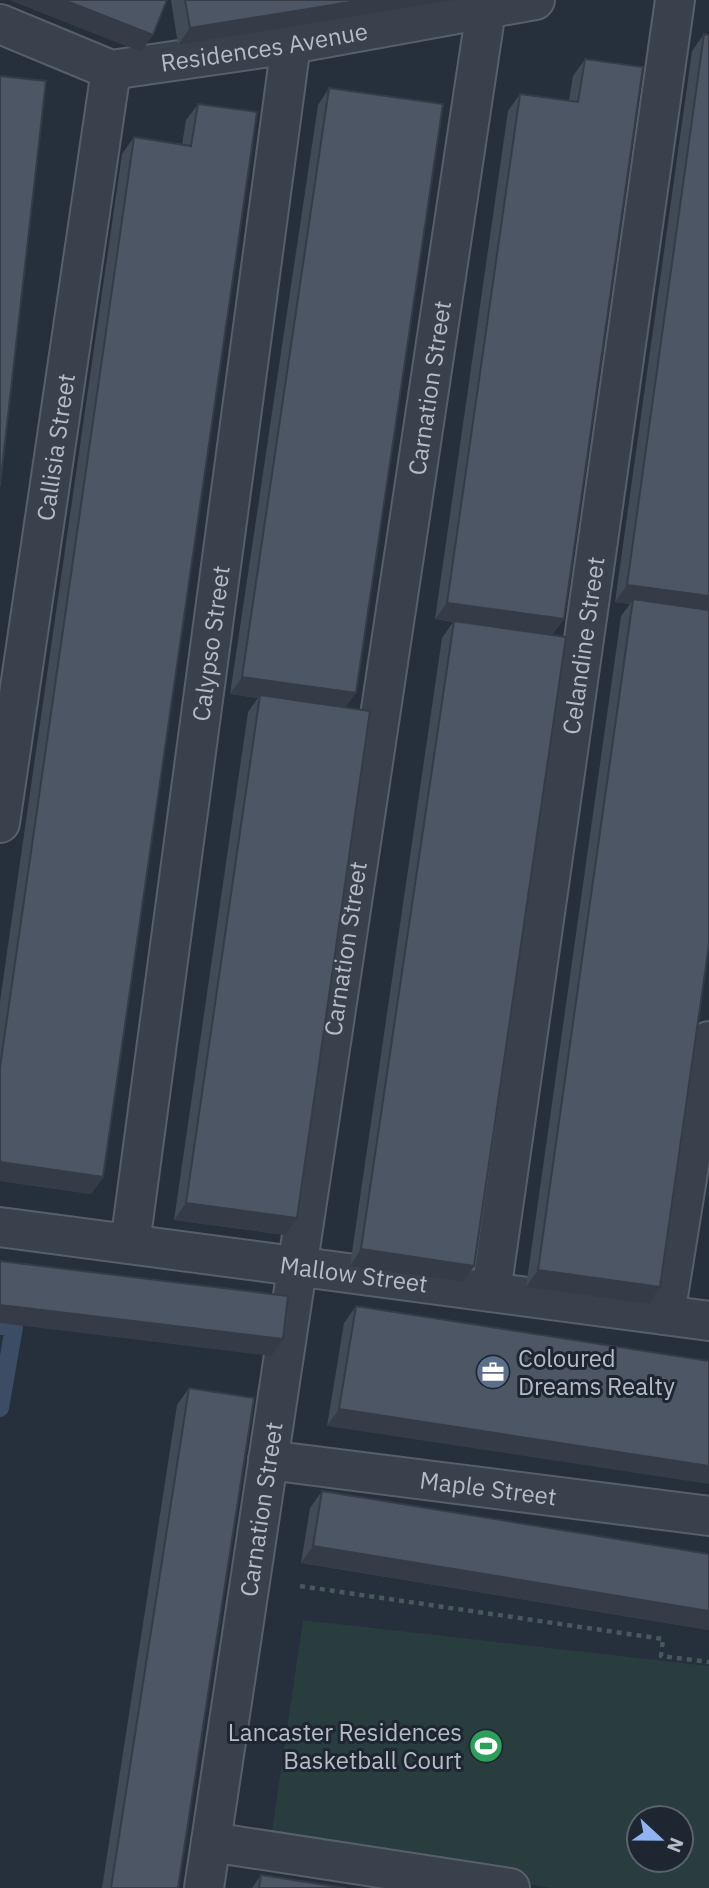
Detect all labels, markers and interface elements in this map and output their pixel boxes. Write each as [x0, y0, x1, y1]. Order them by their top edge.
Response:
street label: Residences Avenue [158, 14, 370, 79]
street label: Carnation Street [400, 298, 458, 477]
street label: Callisia Street [29, 371, 82, 523]
street label: Celandine Street [555, 554, 612, 737]
street label: Calypso Street [184, 564, 237, 723]
street label: Carnation Street [316, 859, 374, 1038]
street label: Mallow Street [278, 1248, 430, 1300]
place label: Coloured Dreams Realty [518, 1342, 675, 1402]
office icon: Coloured Dreams Realty [474, 1353, 512, 1391]
street label: Carnation Street [232, 1420, 290, 1599]
street label: Maple Street [418, 1463, 558, 1513]
place label: Lancaster Residences Basketball Court [228, 1716, 462, 1776]
sports icon: Lancaster Residences Basketball Court [467, 1727, 505, 1765]
north arrow [625, 1804, 695, 1874]
text: N [662, 1834, 689, 1856]

